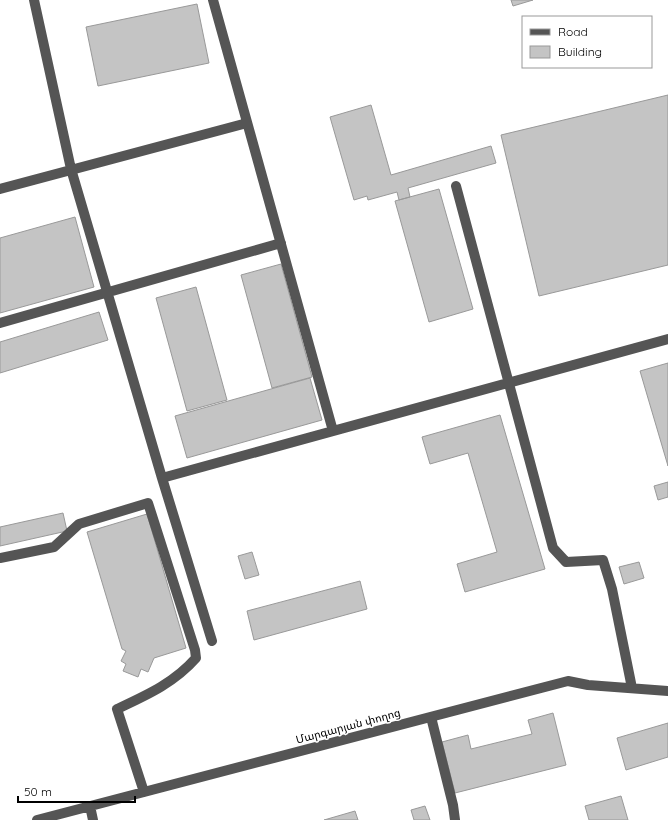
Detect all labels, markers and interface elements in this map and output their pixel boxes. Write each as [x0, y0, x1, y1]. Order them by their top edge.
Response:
legend [522, 16, 652, 68]
text: Road [558, 24, 588, 39]
text: Building [558, 44, 602, 59]
street label: Մարգարյան փողոց [294, 705, 402, 747]
scale bar [18, 778, 135, 804]
text: 50 m [24, 784, 52, 799]

